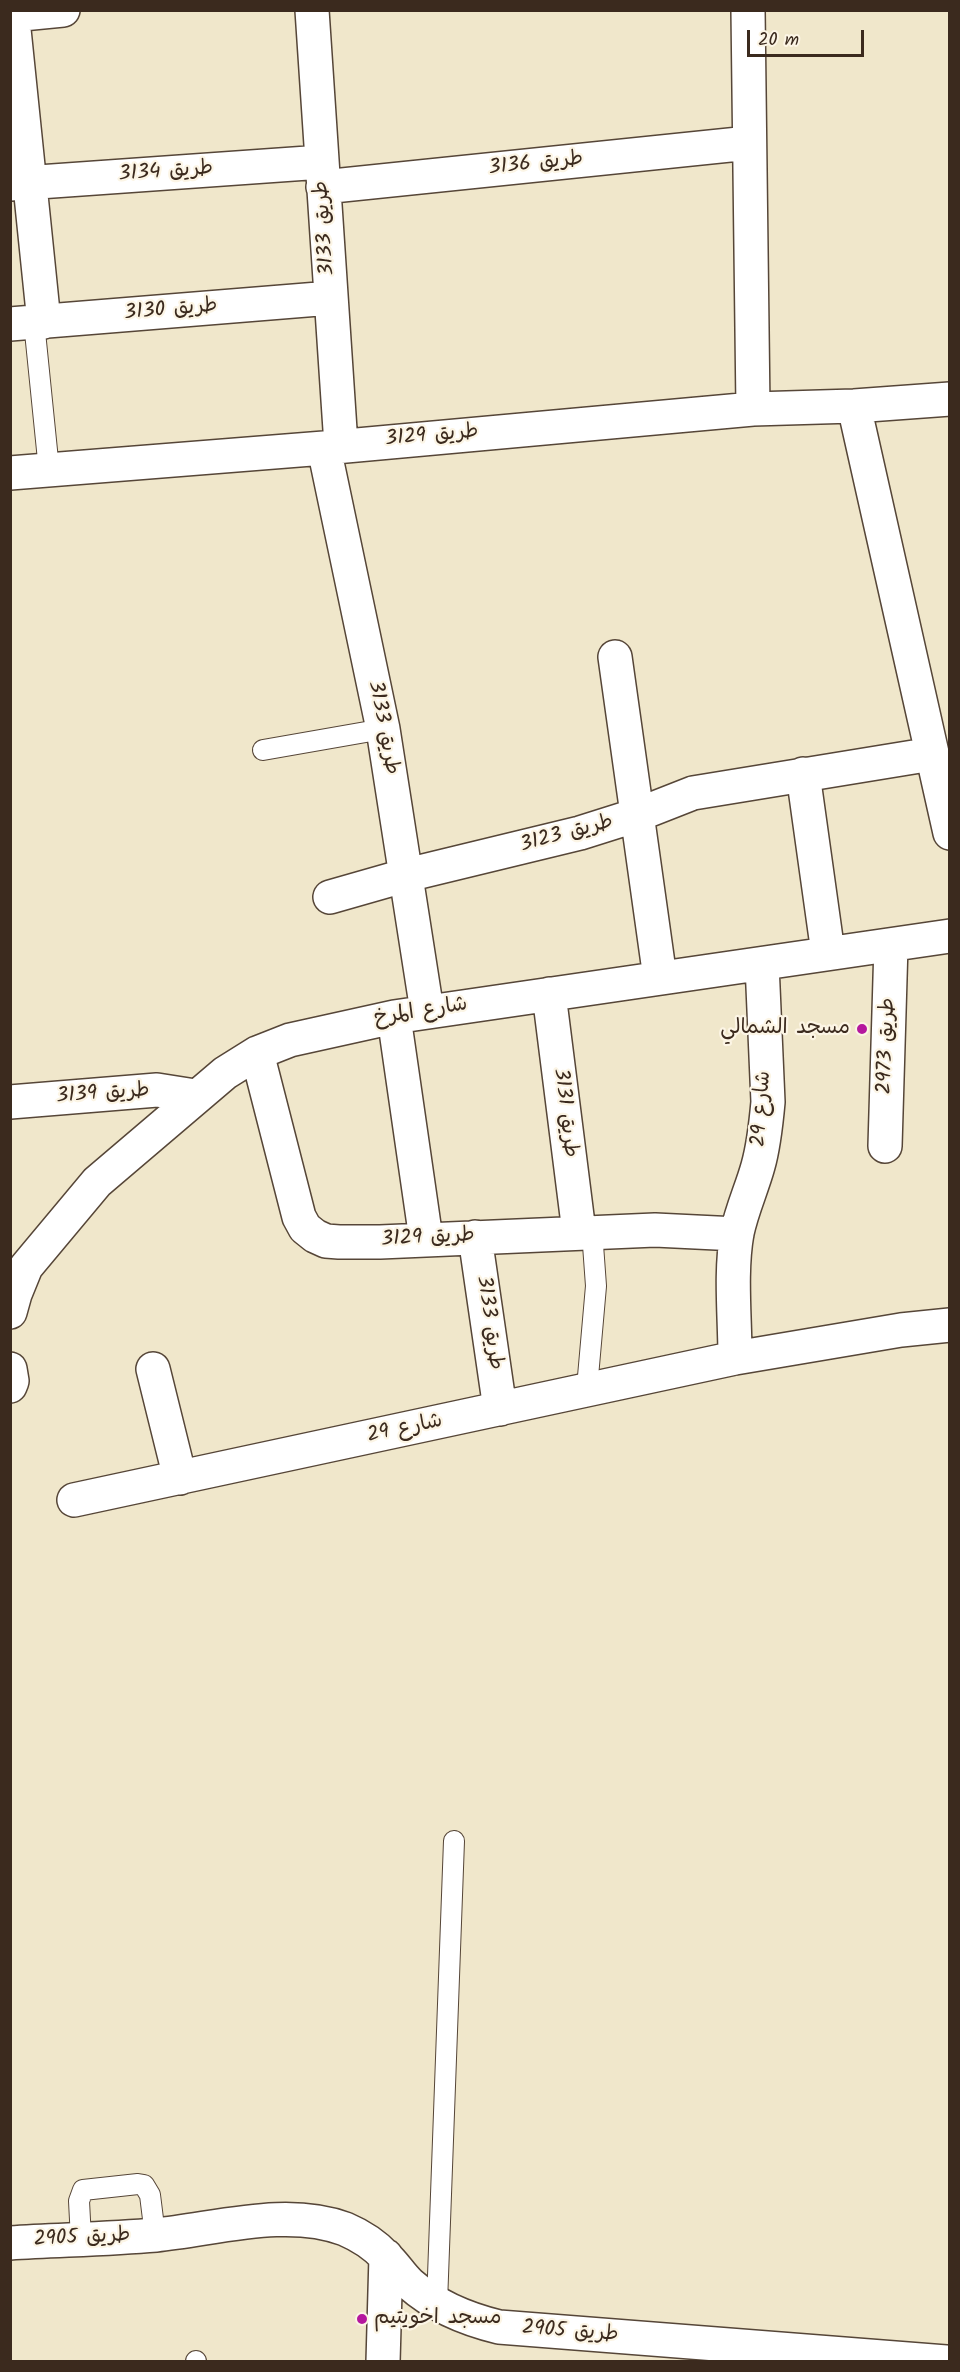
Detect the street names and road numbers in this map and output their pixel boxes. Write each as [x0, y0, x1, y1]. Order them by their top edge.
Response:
street label: طريق 3136 [488, 148, 584, 182]
street label: طريق 3134 [118, 157, 214, 189]
street label: طريق 3133 [310, 180, 342, 276]
street label: طريق 3130 [123, 294, 219, 328]
street label: طريق 3129 [384, 420, 480, 454]
street label: طريق 3133 [361, 679, 403, 777]
street label: طريق 3123 [518, 810, 616, 860]
street label: شارع المرخ [372, 993, 470, 1033]
street label: طريق 2973 [874, 997, 902, 1095]
street label: طريق 3131 [546, 1067, 582, 1159]
street label: شارع 29 [748, 1070, 778, 1148]
street label: طريق 3139 [56, 1079, 150, 1111]
street label: طريق 3129 [381, 1224, 475, 1254]
street label: طريق 3133 [469, 1274, 507, 1372]
street label: شارع 29 [365, 1410, 445, 1450]
street label: طريق 2905 [33, 2224, 131, 2254]
street label: طريق 2905 [521, 2317, 619, 2349]

